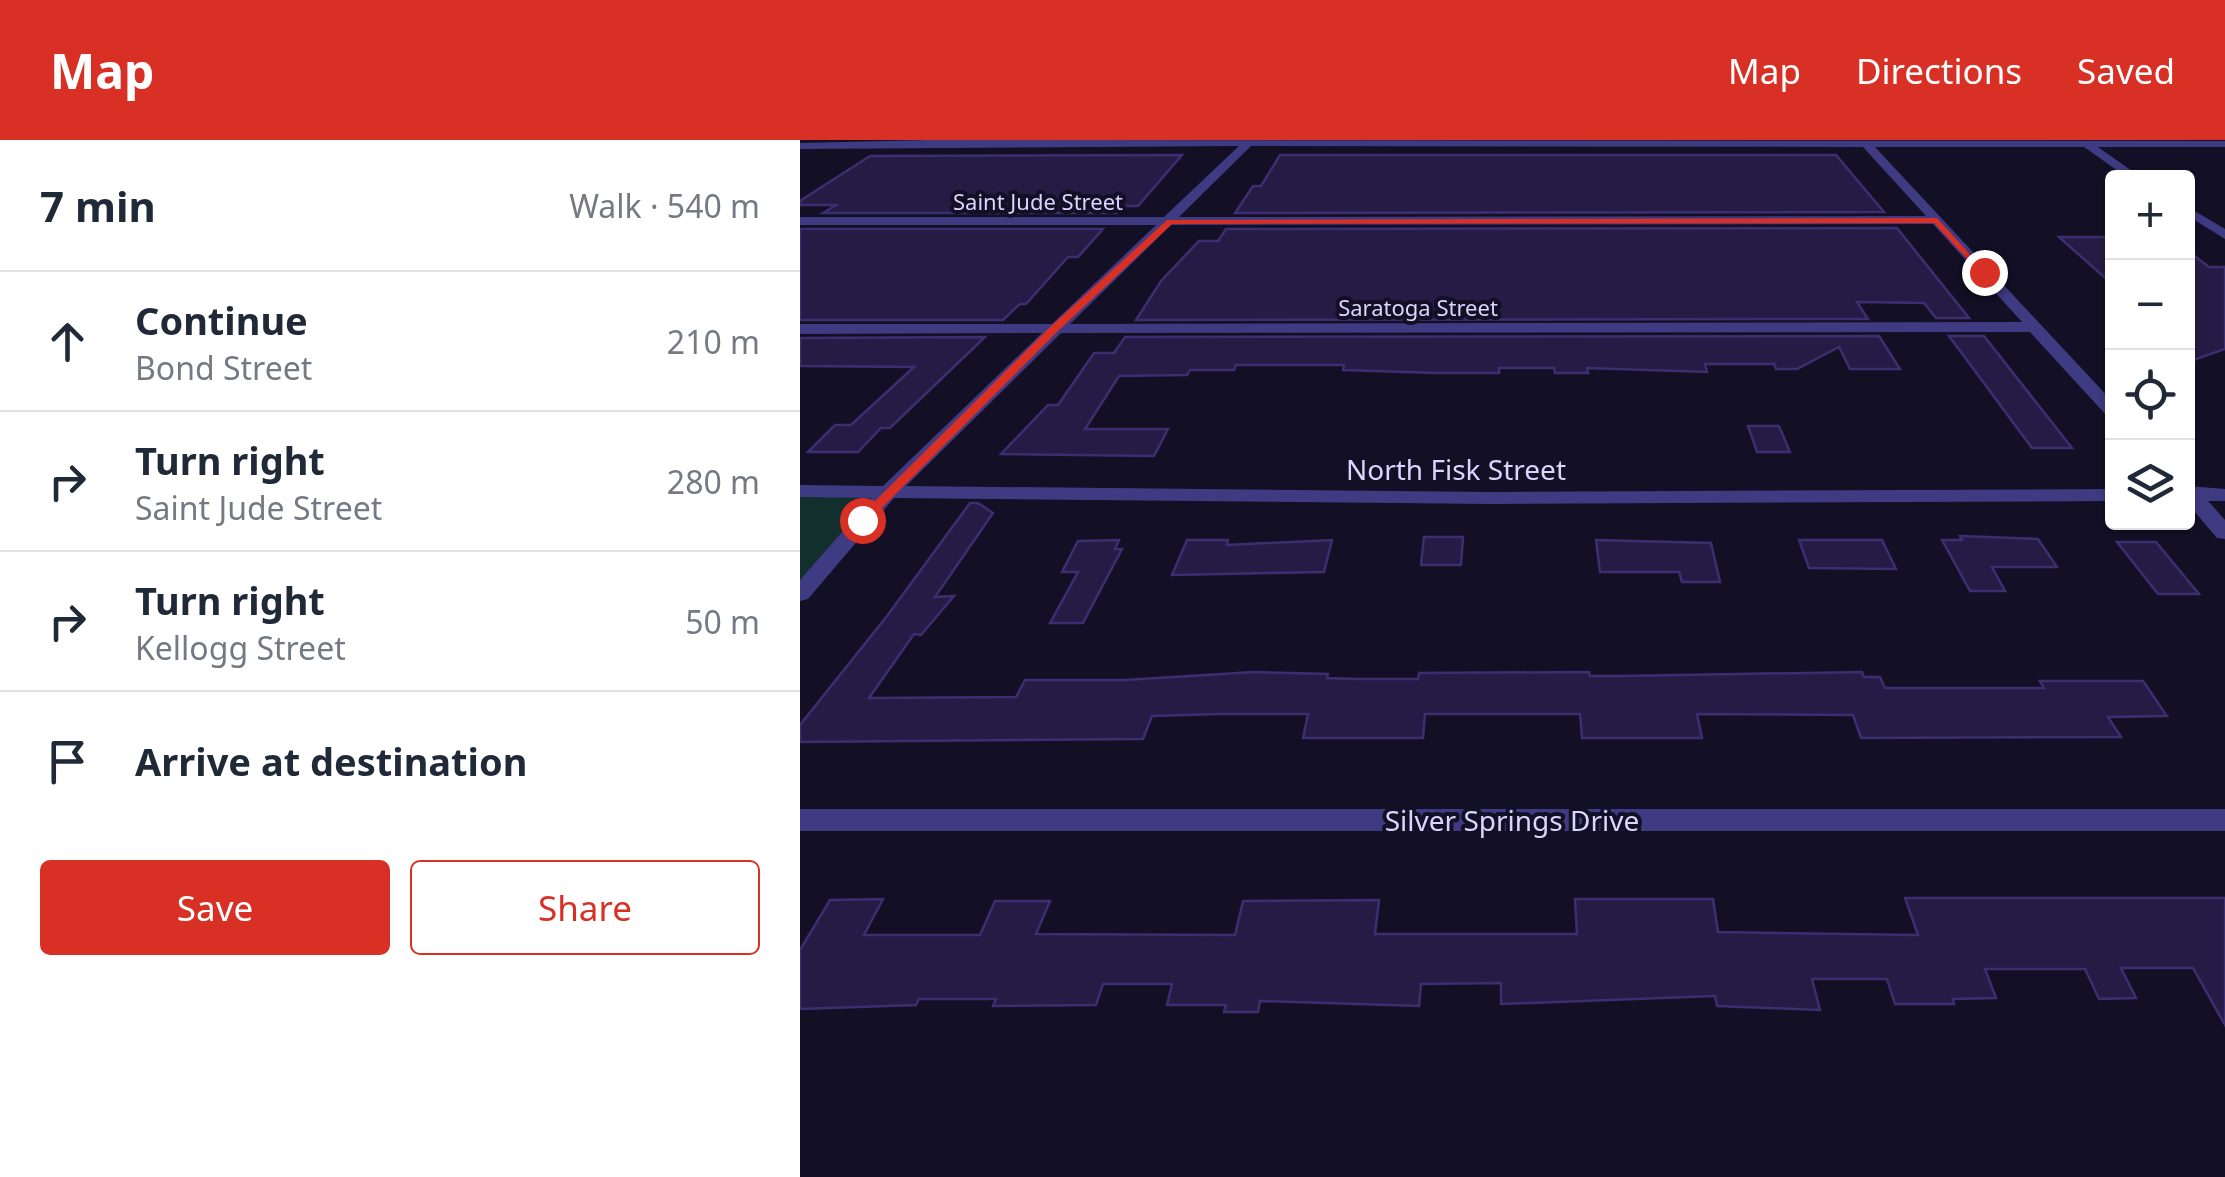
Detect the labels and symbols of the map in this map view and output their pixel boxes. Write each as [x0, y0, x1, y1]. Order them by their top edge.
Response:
street label: Saint Jude Street [953, 186, 1123, 216]
route end [1962, 250, 2008, 296]
street label: Saratoga Street [1338, 292, 1498, 322]
street label: North Fisk Street [1346, 450, 1566, 488]
route start [840, 498, 886, 544]
street label: Silver Springs Drive [1385, 801, 1639, 839]

